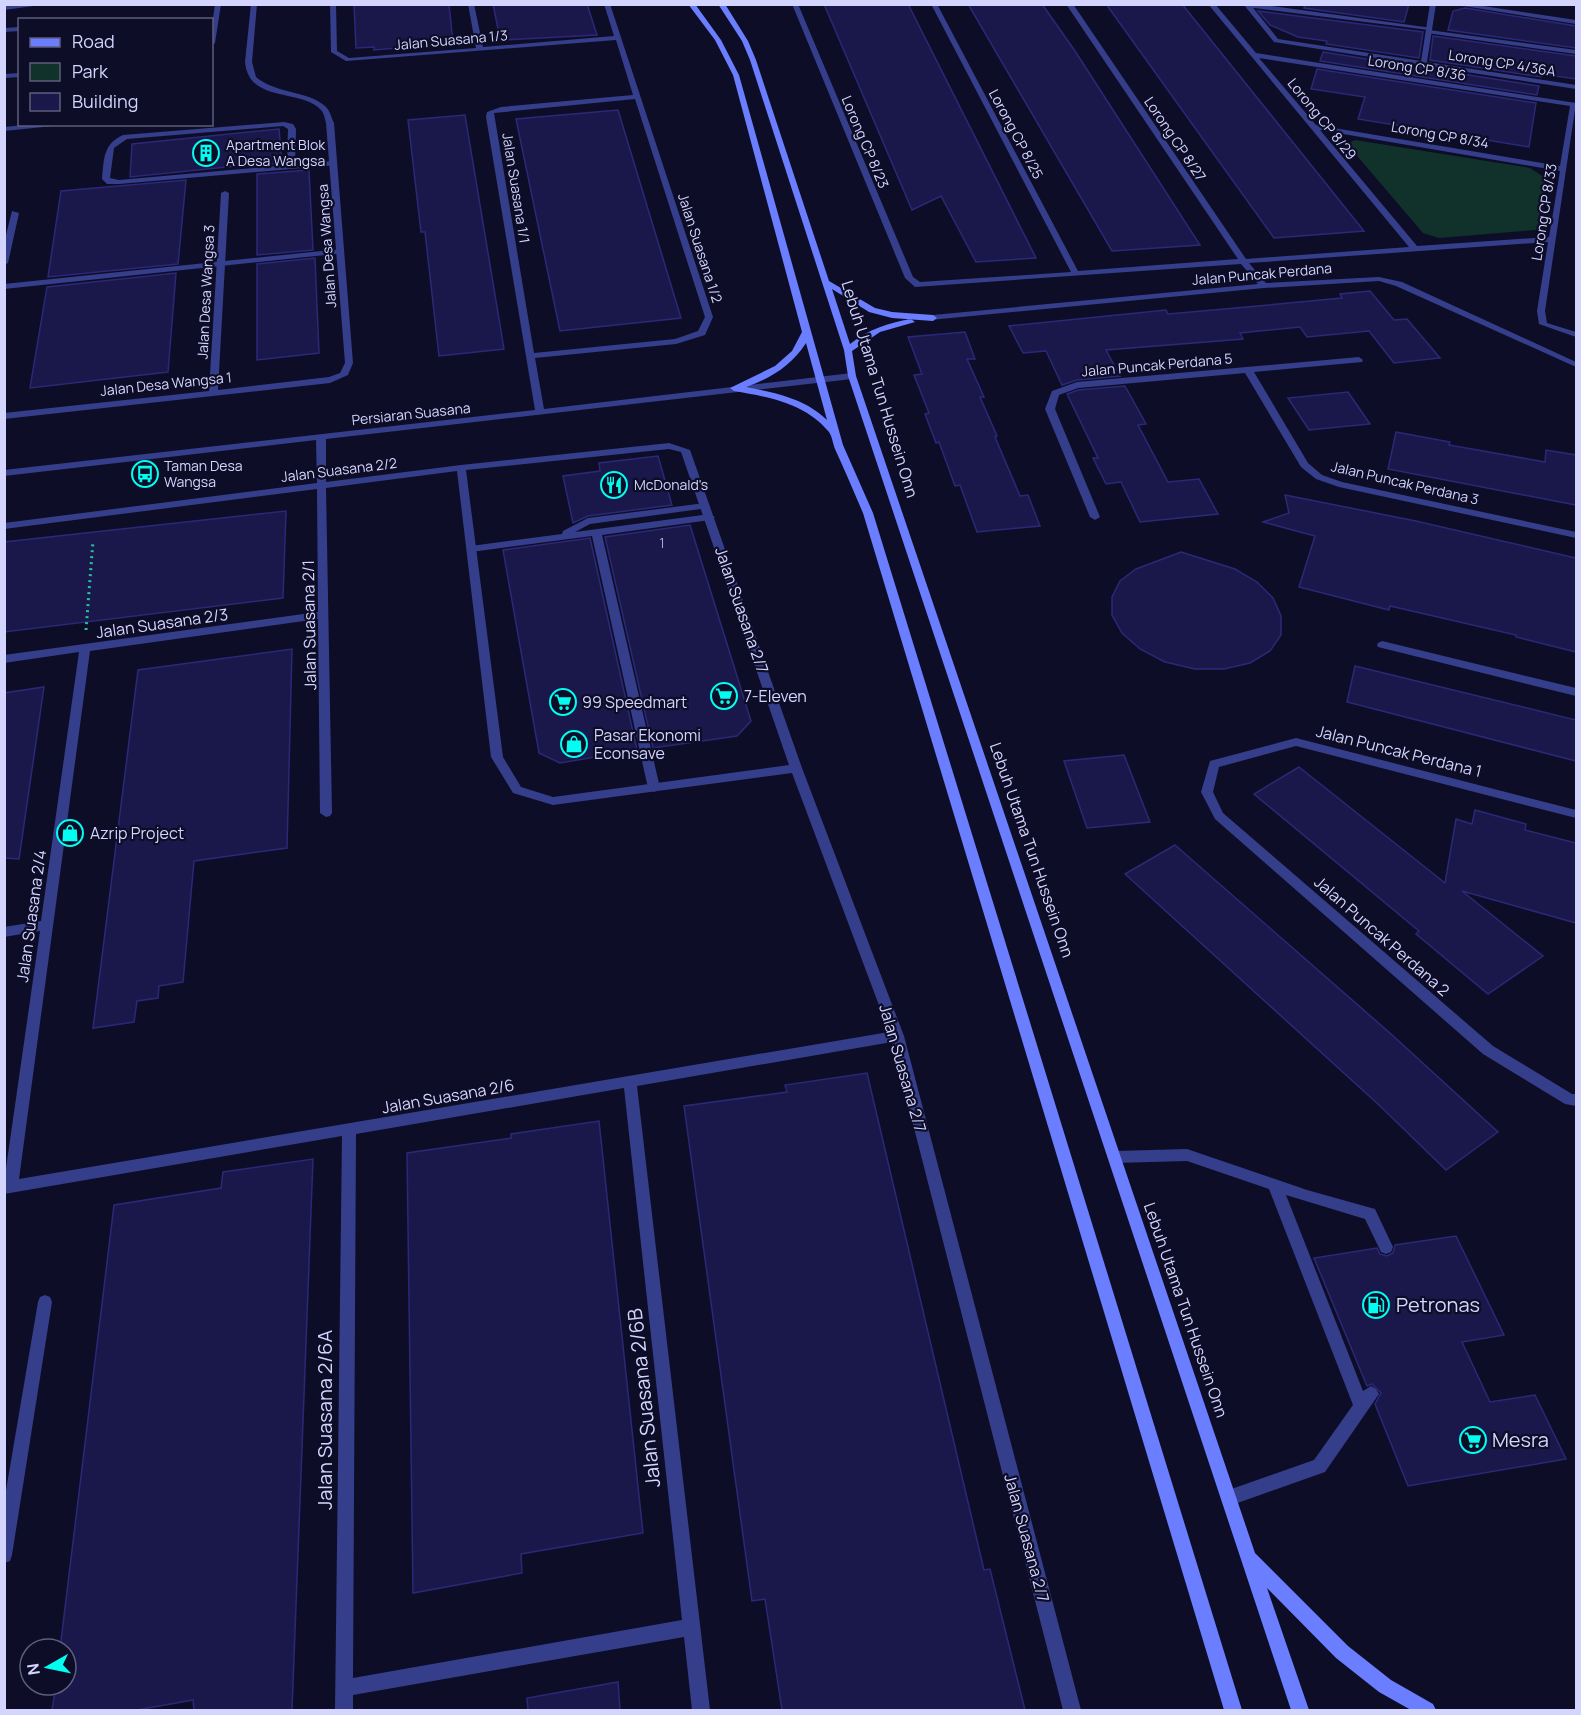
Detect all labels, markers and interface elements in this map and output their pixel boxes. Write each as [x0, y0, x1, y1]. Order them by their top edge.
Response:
legend [18, 18, 213, 126]
street label: Jalan Suasana 1/3 [393, 25, 508, 54]
text: Road [72, 29, 115, 53]
street label: Lorong CP 4/36A [1447, 45, 1557, 80]
street label: Lorong CP 8/36 [1367, 50, 1468, 85]
text: Park [72, 59, 109, 83]
street label: Lorong CP 8/29 [1284, 74, 1361, 163]
street label: Lorong CP 8/25 [985, 86, 1048, 182]
text: Building [72, 89, 138, 113]
street label: Lorong CP 8/23 [837, 93, 893, 191]
street label: Lorong CP 8/27 [1140, 93, 1211, 185]
street label: Lorong CP 8/34 [1390, 117, 1490, 152]
street label: Jalan Suasana 1/1 [498, 131, 535, 244]
place label: Apartment Blok A Desa Wangsa [226, 135, 326, 170]
building icon: Apartment Blok A Desa Wangsa [191, 138, 221, 168]
street label: Lorong CP 8/33 [1526, 162, 1561, 262]
street label: Jalan Desa Wangsa [313, 184, 340, 309]
street label: Jalan Suasana 1/2 [674, 191, 727, 305]
street label: Jalan Desa Wangsa 3 [192, 224, 219, 360]
street label: Jalan Puncak Perdana [1191, 258, 1333, 289]
street label: Lebuh Utama Tun Hussein Onn [836, 278, 924, 500]
street label: Jalan Puncak Perdana 5 [1081, 348, 1233, 381]
street label: Jalan Desa Wangsa 1 [99, 367, 233, 400]
street label: Persiaran Suasana [351, 398, 471, 429]
street label: Jalan Suasana 2/2 [280, 453, 398, 486]
place label: Taman Desa Wangsa [164, 456, 243, 491]
street label: Jalan Puncak Perdana 3 [1329, 456, 1481, 509]
bus stop icon: Taman Desa Wangsa [130, 459, 160, 489]
restaurant icon: McDonald's [599, 470, 629, 500]
place label: McDonald's [634, 475, 708, 494]
house number: 1 [659, 533, 665, 552]
street label: Jalan Suasana 2/7 [710, 544, 774, 676]
street label: Jalan Suasana 2/1 [297, 560, 321, 690]
street label: Jalan Suasana 2/3 [95, 603, 229, 643]
supermarket icon: 7-Eleven [709, 681, 739, 711]
place label: 7-Eleven [744, 685, 807, 707]
supermarket icon: 99 Speedmart [548, 687, 578, 717]
place label: 99 Speedmart [582, 691, 687, 713]
street label: Jalan Puncak Perdana 1 [1314, 720, 1484, 782]
place label: Pasar Ekonomi Econsave [594, 724, 701, 764]
shop icon: Pasar Ekonomi Econsave [559, 729, 589, 759]
street label: Lebuh Utama Tun Hussein Onn [985, 740, 1079, 960]
shop icon: Azrip Project [55, 818, 85, 848]
place label: Azrip Project [90, 822, 184, 844]
street label: Jalan Suasana 2/4 [11, 848, 51, 984]
street label: Jalan Puncak Perdana 2 [1310, 871, 1454, 1001]
street label: Jalan Suasana 2/7 [874, 1001, 932, 1135]
street label: Jalan Suasana 2/6 [380, 1074, 516, 1118]
street label: Lebuh Utama Tun Hussein Onn [1139, 1200, 1233, 1420]
fuel station icon: Petronas [1361, 1290, 1391, 1320]
place label: Petronas [1396, 1291, 1480, 1318]
street label: Jalan Suasana 2/6B [621, 1307, 666, 1489]
street label: Jalan Suasana 2/6A [311, 1330, 338, 1510]
supermarket icon: Mesra [1458, 1425, 1488, 1455]
place label: Mesra [1492, 1426, 1549, 1453]
street label: Jalan Suasana 2/7 [999, 1471, 1055, 1605]
north arrow [18, 1637, 78, 1697]
text: N [21, 1662, 45, 1677]

